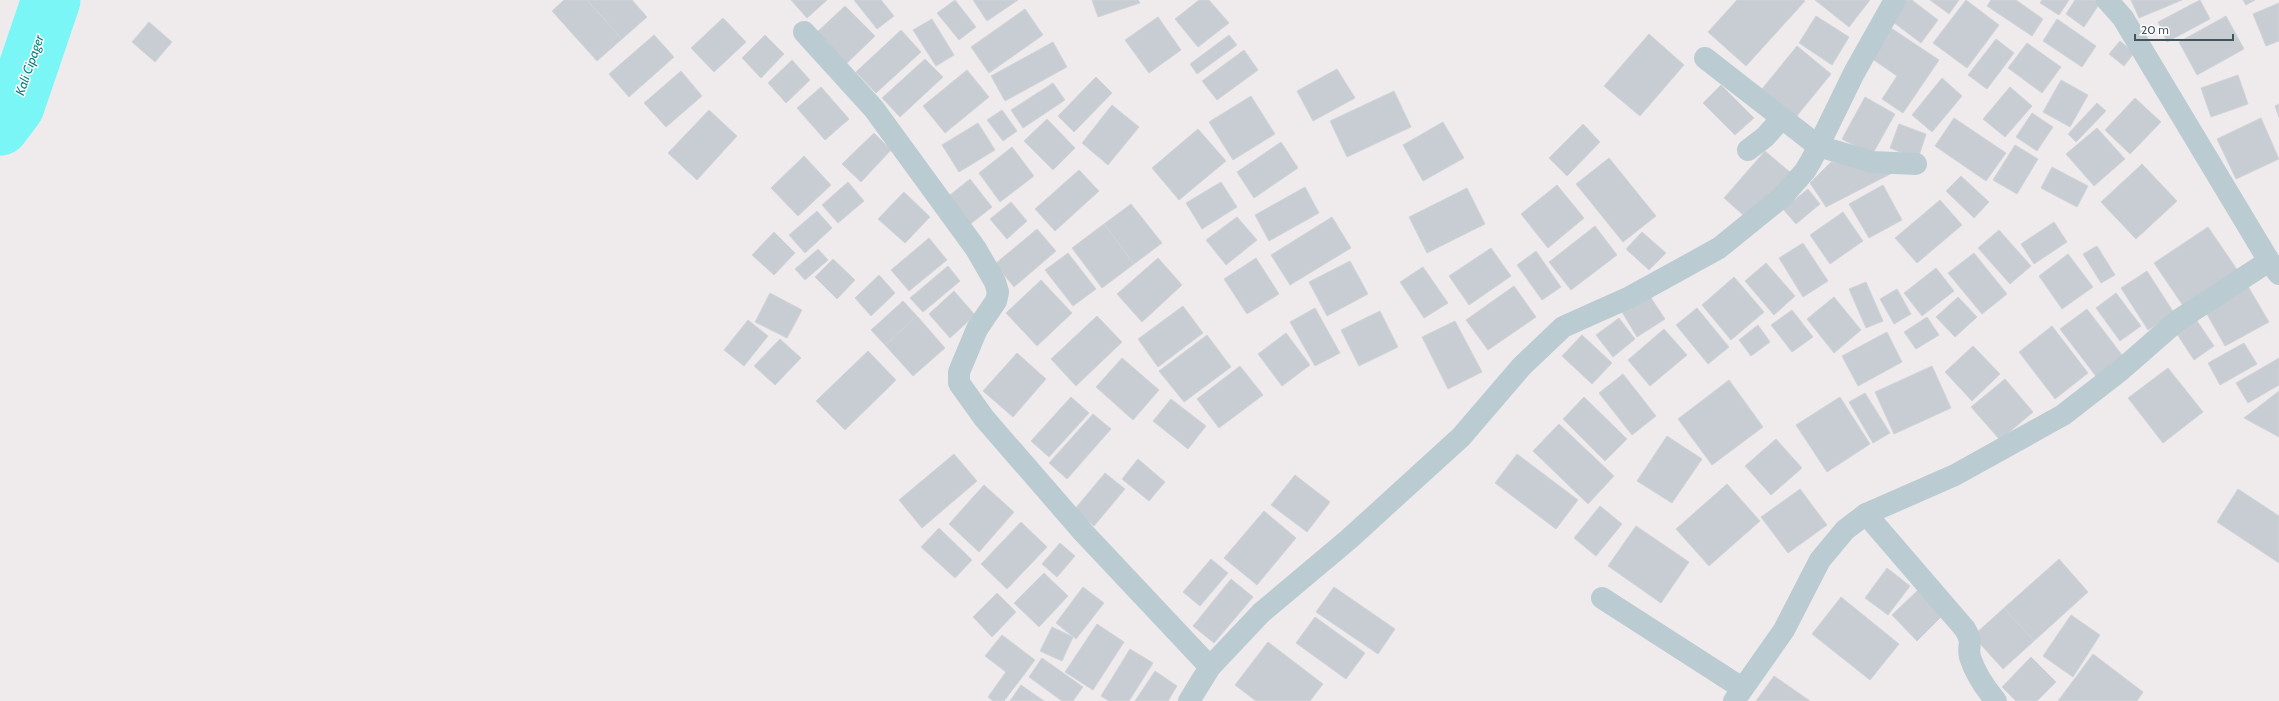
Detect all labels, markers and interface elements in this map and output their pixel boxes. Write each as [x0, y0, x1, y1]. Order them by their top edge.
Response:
scale bar [2135, 16, 2233, 42]
text: 20 m [2141, 22, 2169, 37]
water label: Kali Cipager [11, 32, 47, 97]

